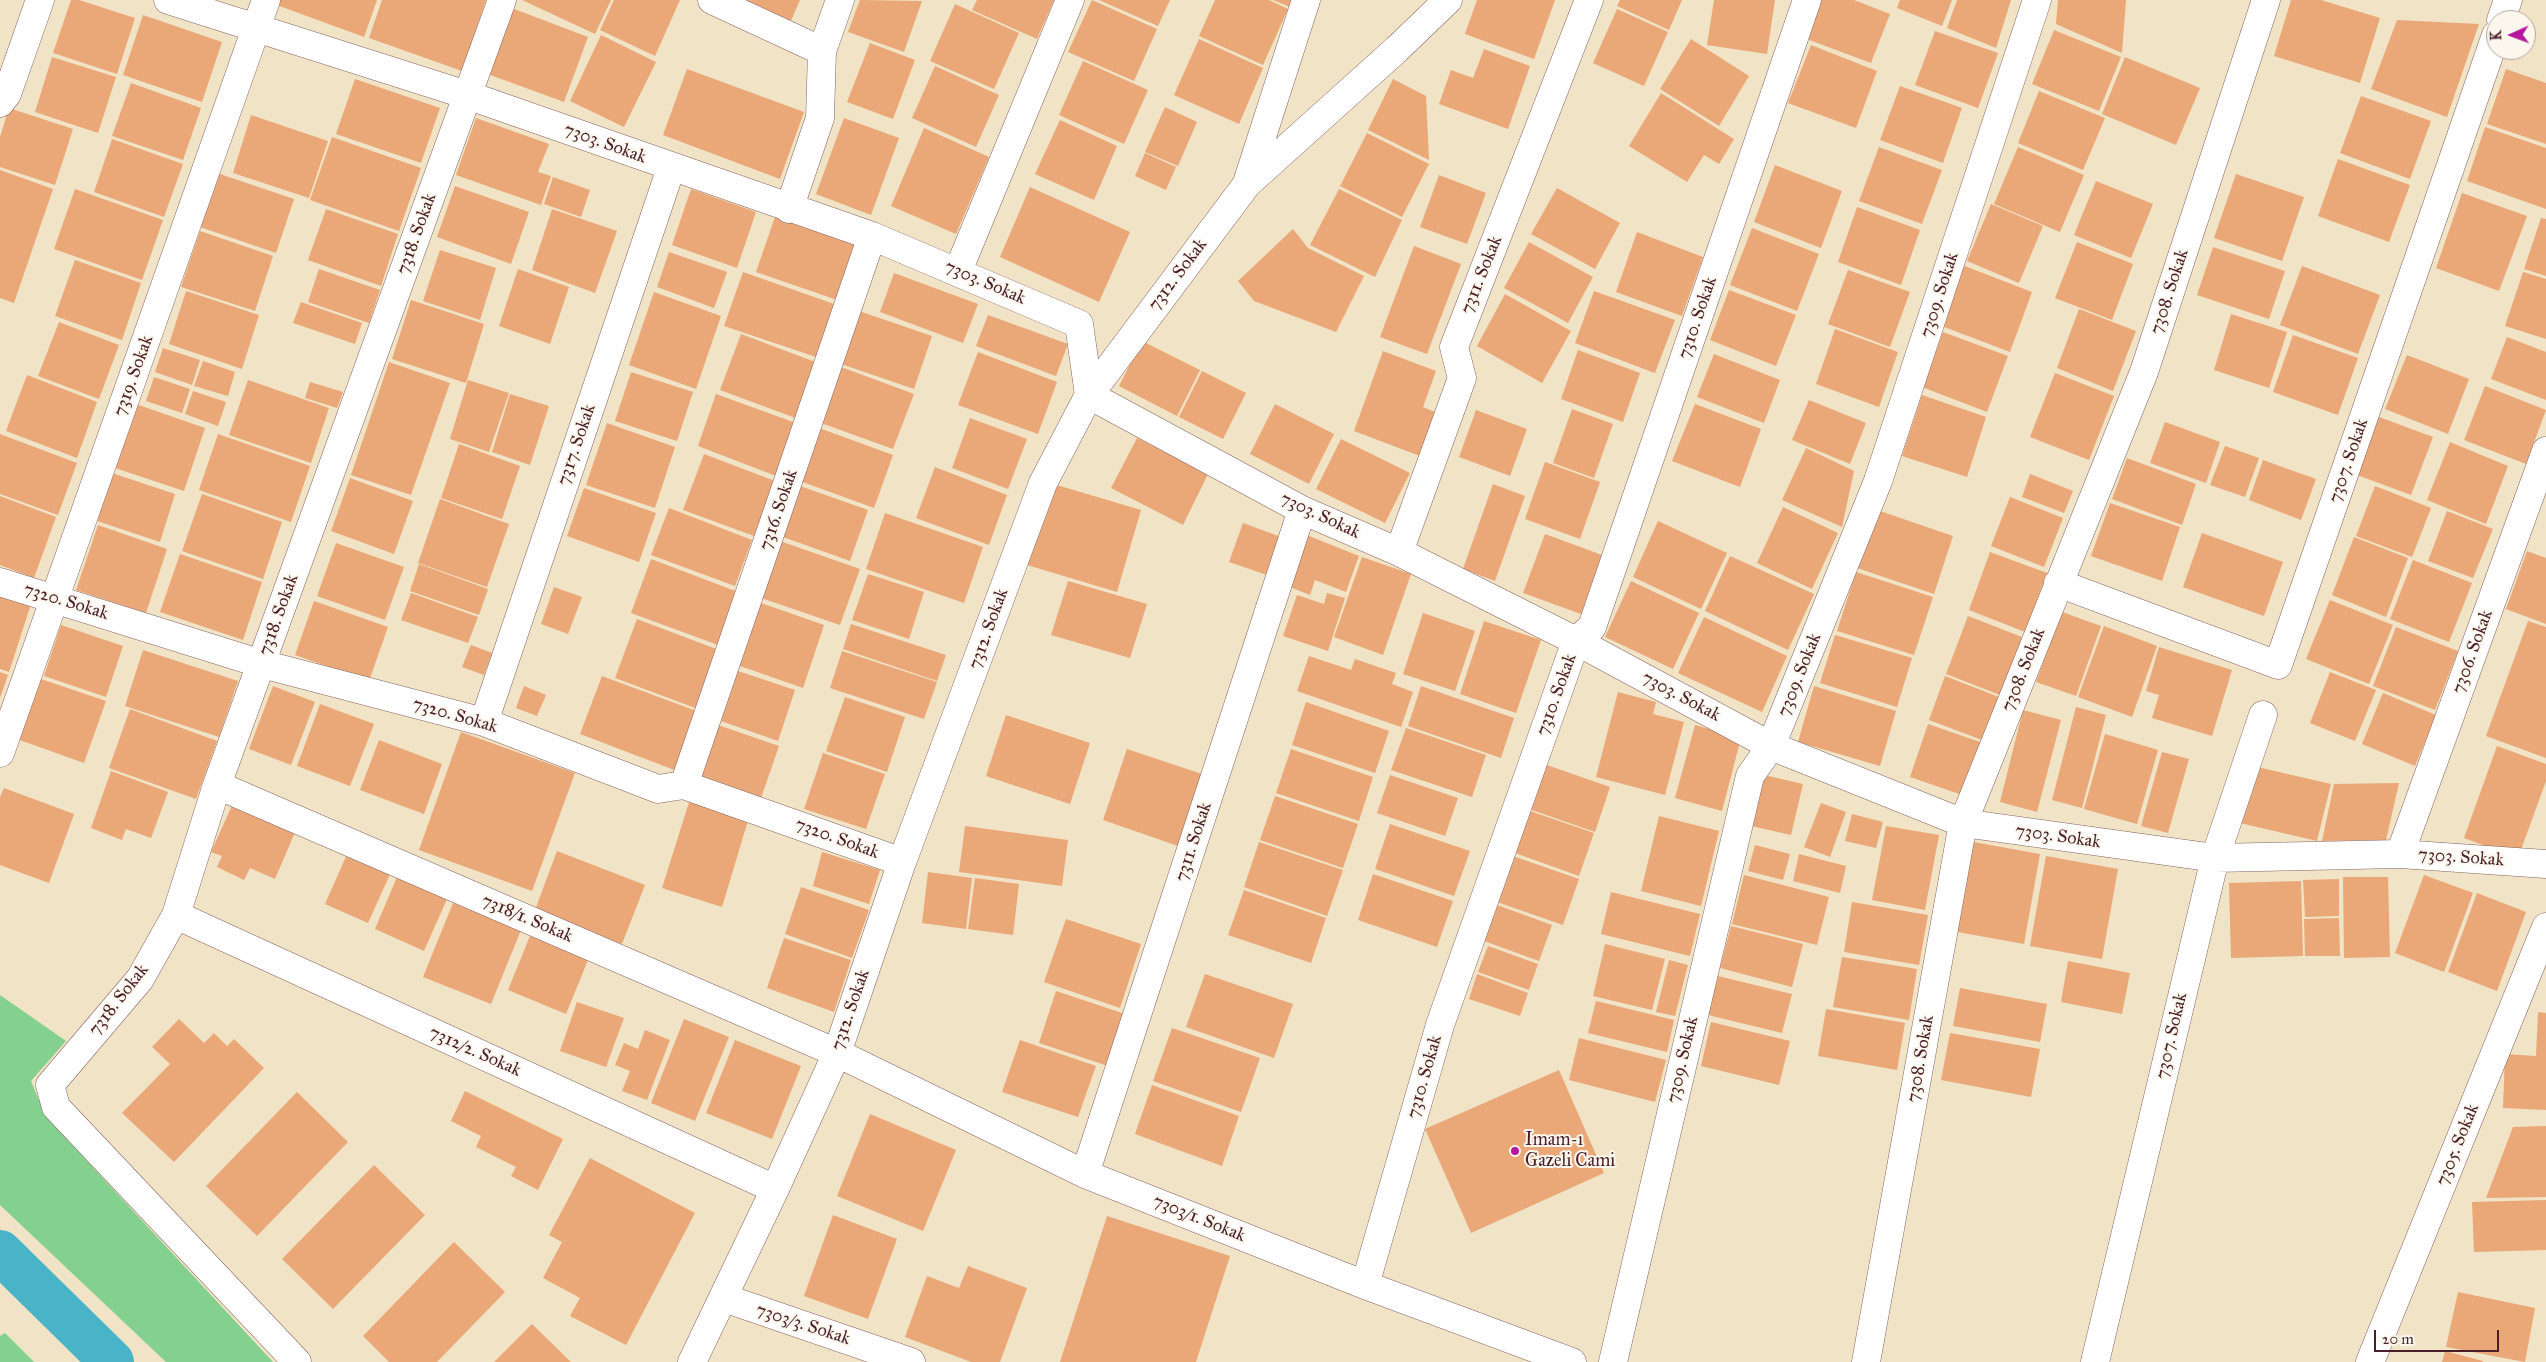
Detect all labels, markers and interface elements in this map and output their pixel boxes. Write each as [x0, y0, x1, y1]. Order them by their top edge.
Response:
north arrow [2486, 10, 2536, 60]
text: K [2488, 30, 2505, 41]
street label: 7303. Sokak [561, 119, 649, 169]
street label: 7318. Sokak [392, 190, 442, 278]
street label: 7311. Sokak [1457, 233, 1507, 317]
street label: 7312. Sokak [1144, 235, 1212, 315]
street label: 7308. Sokak [2146, 247, 2194, 337]
street label: 7309. Sokak [1916, 250, 1964, 340]
street label: 7303. Sokak [941, 256, 1029, 310]
street label: 7310. Sokak [1674, 274, 1722, 362]
street label: 7319. Sokak [109, 332, 159, 420]
street label: 7317. Sokak [553, 401, 601, 489]
street label: 7307. Sokak [2324, 416, 2374, 506]
street label: 7316. Sokak [755, 467, 803, 553]
street label: 7303. Sokak [1277, 488, 1363, 544]
street label: 7318. Sokak [254, 571, 304, 659]
street label: 7320. Sokak [21, 579, 111, 625]
street label: 7312. Sokak [964, 586, 1014, 672]
street label: 7306. Sokak [2448, 607, 2498, 697]
street label: 7308. Sokak [1997, 625, 2051, 715]
street label: 7309. Sokak [1773, 630, 1827, 720]
street label: 7310. Sokak [1532, 651, 1582, 739]
street label: 7303. Sokak [1638, 667, 1724, 727]
street label: 7320. Sokak [410, 694, 500, 738]
street label: 7311. Sokak [1171, 799, 1217, 885]
street label: 7320. Sokak [792, 814, 882, 864]
street label: 7303. Sokak [2014, 820, 2102, 854]
street label: 7303. Sokak [2417, 844, 2505, 872]
street label: 7318/1. Sokak [478, 890, 576, 948]
street label: 7318. Sokak [84, 960, 154, 1040]
street label: 7312. Sokak [827, 967, 875, 1053]
street label: 7307. Sokak [2152, 991, 2192, 1081]
street label: 7308. Sokak [1903, 1014, 1939, 1104]
street label: 7309. Sokak [1663, 1015, 1703, 1105]
street label: 7312/2. Sokak [426, 1022, 524, 1082]
street label: 7310. Sokak [1403, 1033, 1447, 1121]
street label: 7305. Sokak [2432, 1101, 2484, 1189]
place label: Imam-ı Gazeli Cami [1525, 1130, 1615, 1172]
marker: Imam-ı Gazeli Cami [1509, 1145, 1521, 1157]
street label: 7303/1. Sokak [1150, 1191, 1248, 1247]
street label: 7303/3. Sokak [753, 1300, 853, 1350]
scale bar [2376, 1320, 2501, 1352]
text: 20 m [2382, 1330, 2414, 1348]

